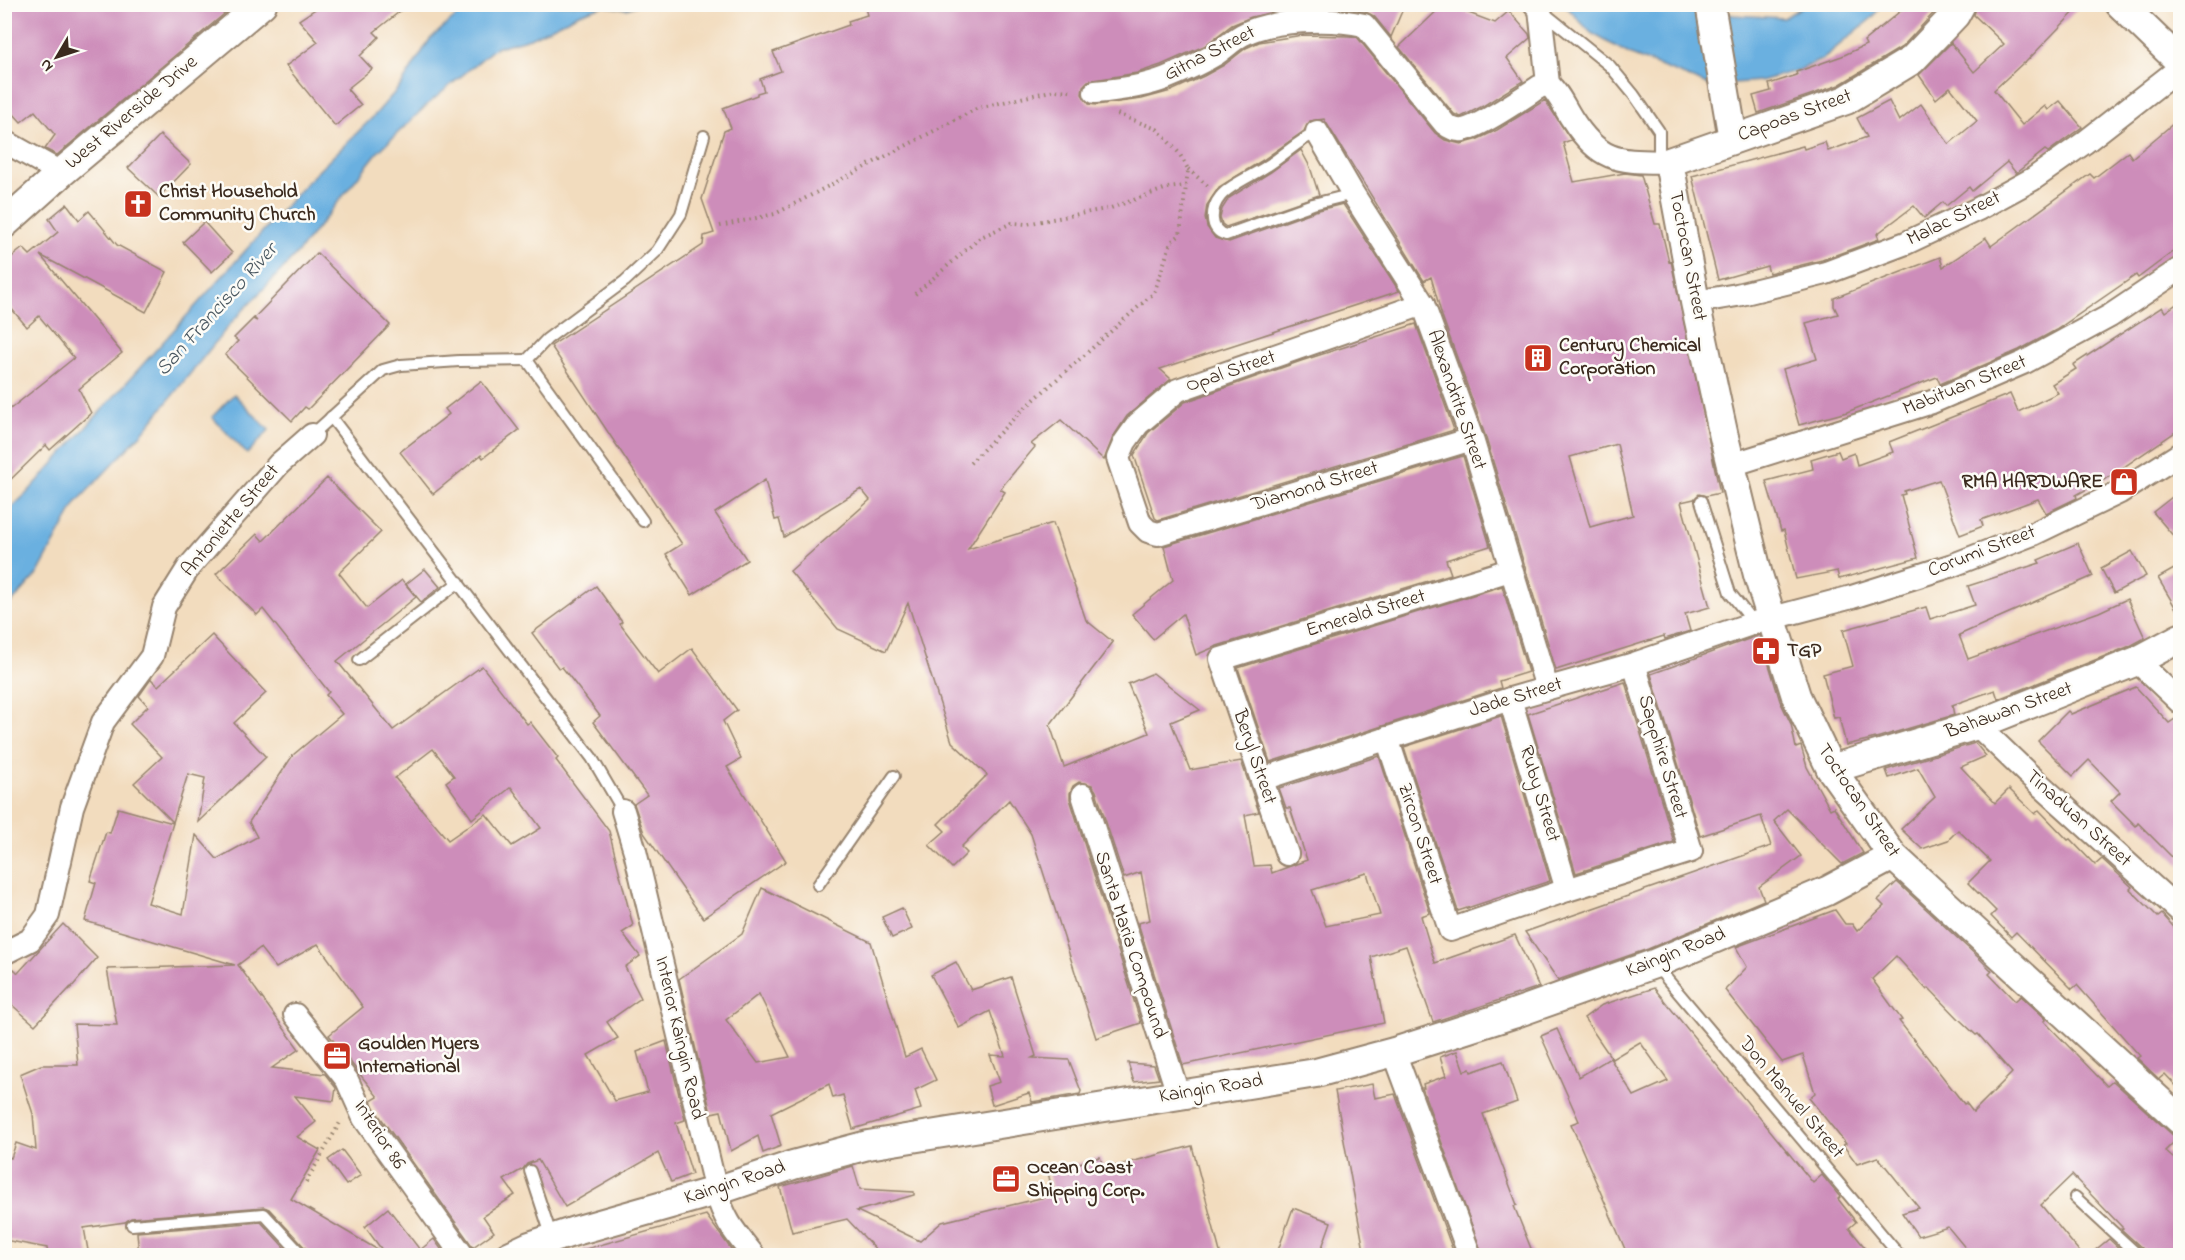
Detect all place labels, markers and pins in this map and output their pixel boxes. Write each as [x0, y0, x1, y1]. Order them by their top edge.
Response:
place label: Christ Household Community Church [159, 178, 316, 231]
church icon: Christ Household Community Church [122, 188, 154, 220]
place label: Century Chemical Corporation [1559, 332, 1701, 384]
building icon: Century Chemical Corporation [1522, 342, 1554, 374]
shop icon: RMA HARDWARE [2108, 466, 2140, 498]
place label: RMA HARDWARE [1962, 468, 2103, 497]
pharmacy icon: TGP [1750, 635, 1782, 667]
place label: TGP [1787, 637, 1822, 666]
place label: Goulden Myers International [358, 1030, 479, 1082]
office icon: Goulden Myers International [321, 1040, 353, 1072]
place label: Ocean Coast Shipping Corp. [1027, 1154, 1145, 1207]
office icon: Ocean Coast Shipping Corp. [990, 1163, 1022, 1195]

